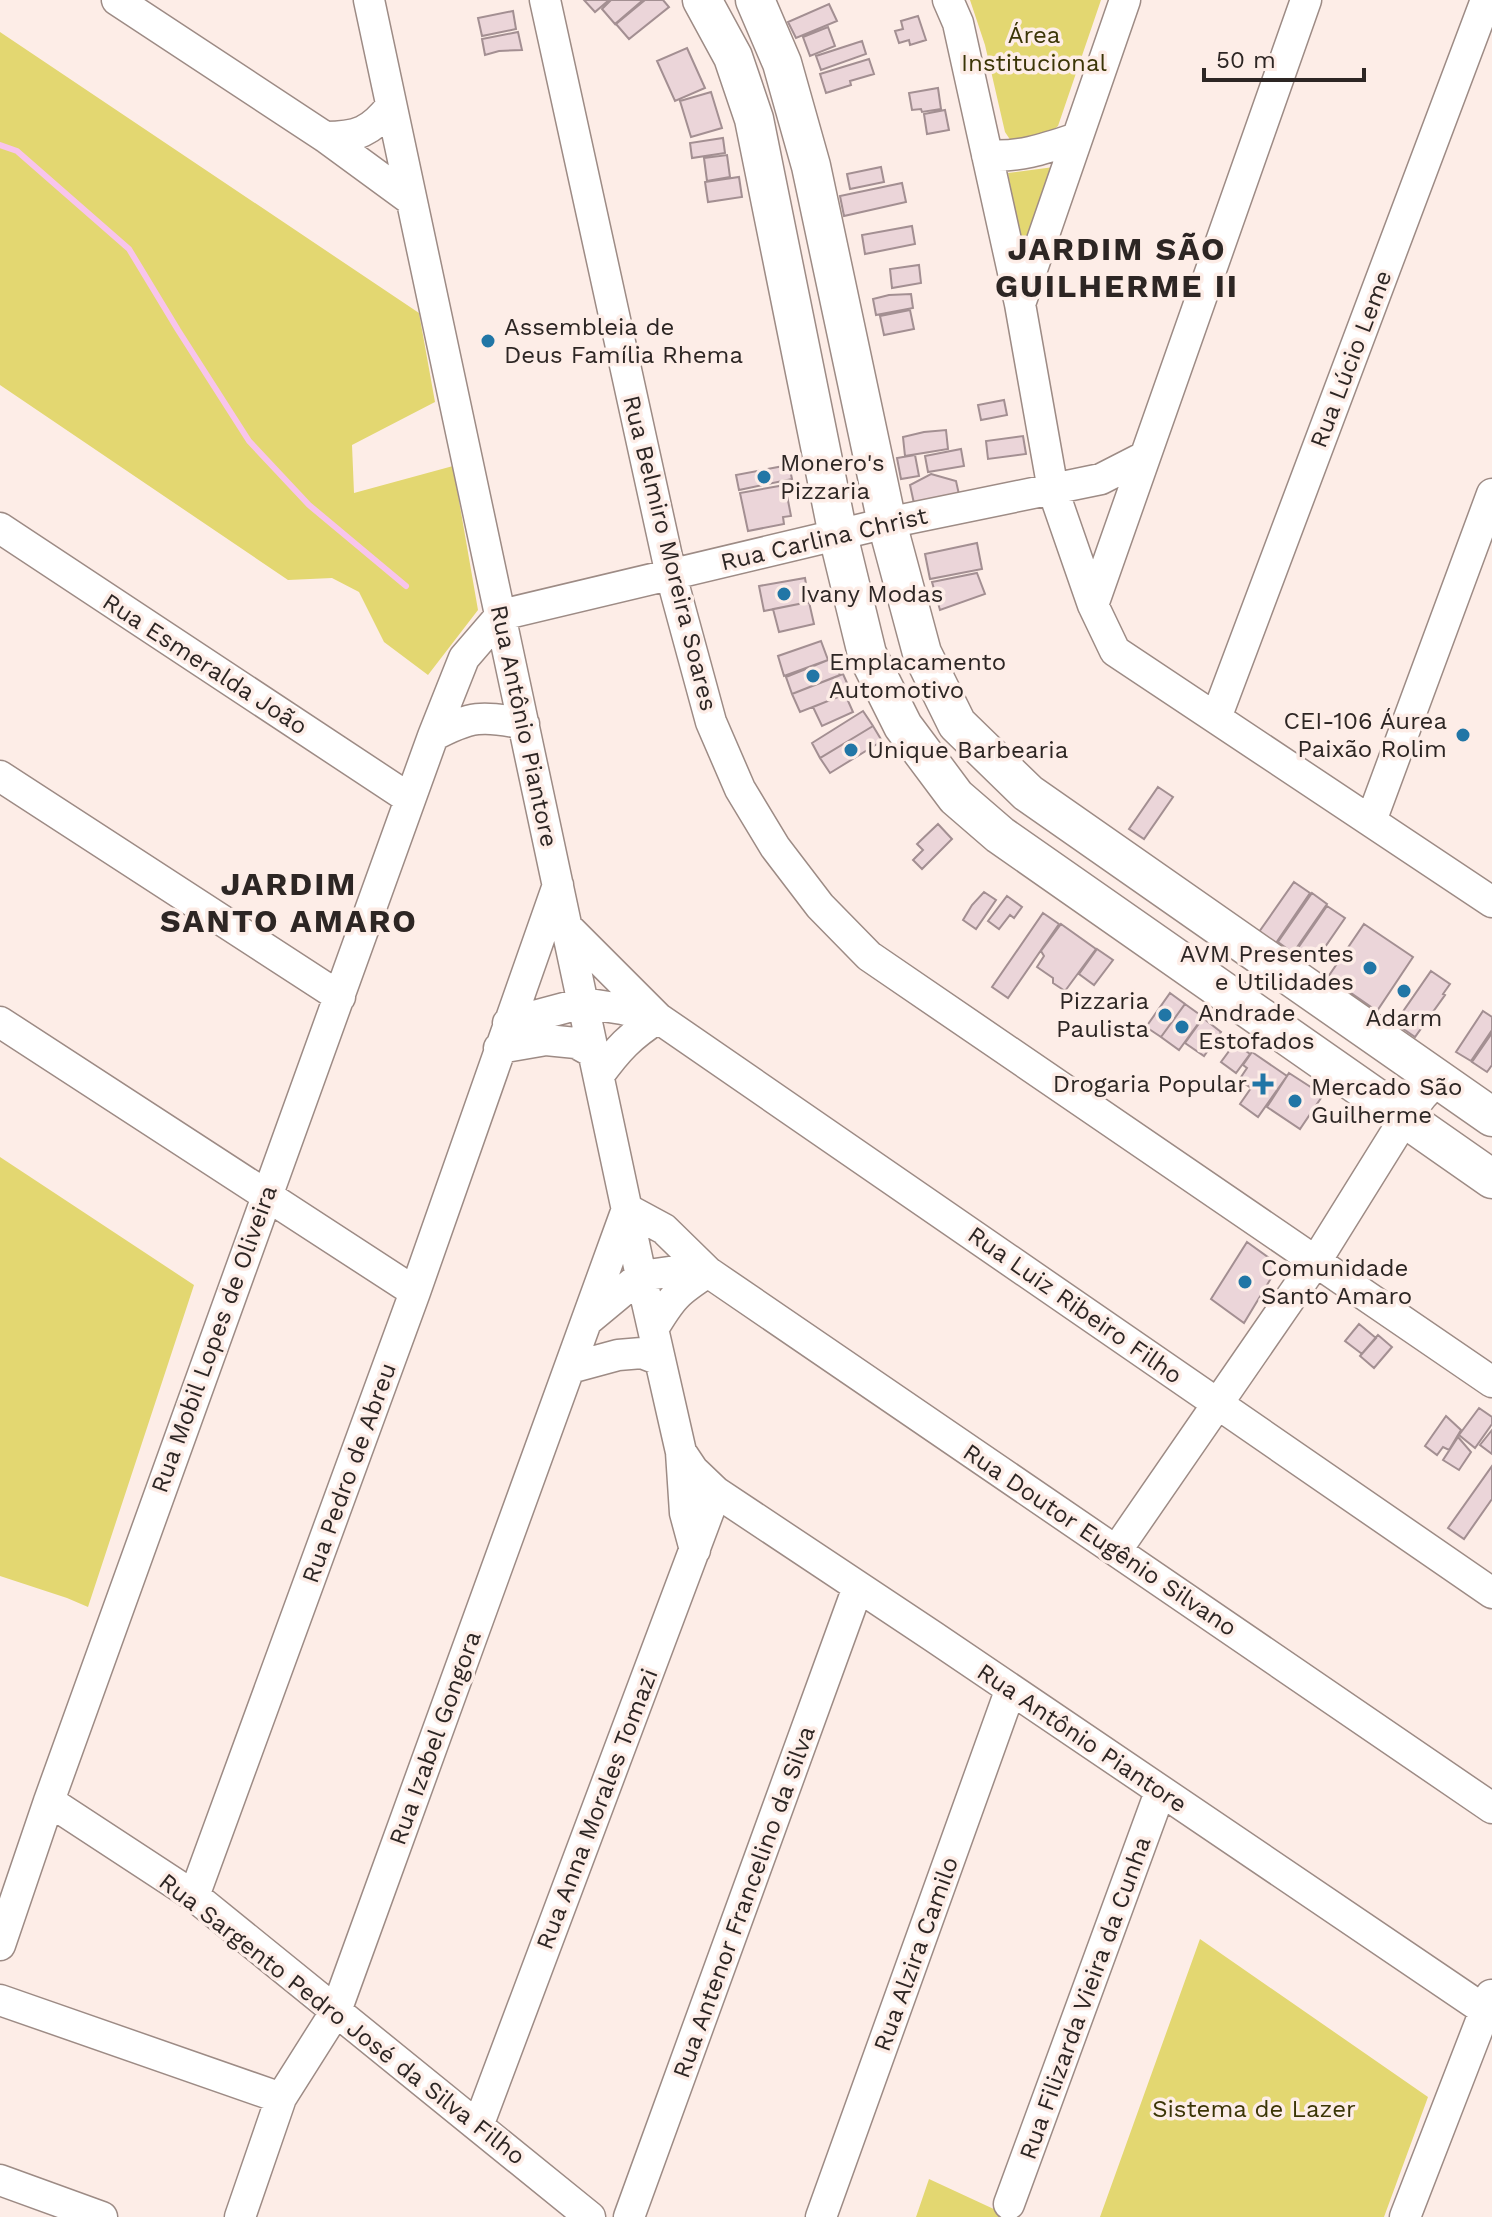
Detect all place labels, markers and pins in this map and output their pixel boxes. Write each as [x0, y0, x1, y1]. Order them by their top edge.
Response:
place label: Assembleia de Deus Família Rhema [504, 313, 743, 369]
marker: Assembleia de Deus Família Rhema [479, 332, 497, 350]
place label: Monero's Pizzaria [780, 449, 885, 505]
marker: Monero's Pizzaria [755, 468, 773, 486]
place label: Ivany Modas [800, 580, 943, 608]
marker: Ivany Modas [775, 585, 793, 603]
place label: Emplacamento Automotivo [829, 648, 1006, 704]
marker: Emplacamento Automotivo [804, 667, 822, 685]
place label: CEI-106 Áurea Paixão Rolim [1283, 707, 1447, 763]
marker: CEI-106 Áurea Paixão Rolim [1454, 726, 1472, 744]
place label: Unique Barbearia [867, 736, 1068, 764]
marker: Unique Barbearia [842, 741, 860, 759]
place label: AVM Presentes e Utilidades [1180, 940, 1354, 996]
marker: AVM Presentes e Utilidades [1361, 959, 1379, 977]
marker: Adarm [1395, 982, 1413, 1000]
place label: Pizzaria Paulista [1056, 987, 1149, 1043]
place label: Andrade Estofados [1198, 999, 1315, 1055]
place label: Adarm [1366, 1004, 1442, 1032]
marker: Pizzaria Paulista [1156, 1006, 1174, 1024]
marker: Andrade Estofados [1173, 1018, 1191, 1036]
place label: Drogaria Popular [1053, 1070, 1247, 1098]
place label: Mercado São Guilherme [1311, 1073, 1462, 1129]
marker: Drogaria Popular [1254, 1075, 1272, 1093]
marker: Mercado São Guilherme [1286, 1092, 1304, 1110]
place label: Comunidade Santo Amaro [1261, 1254, 1412, 1310]
marker: Comunidade Santo Amaro [1236, 1273, 1254, 1291]

